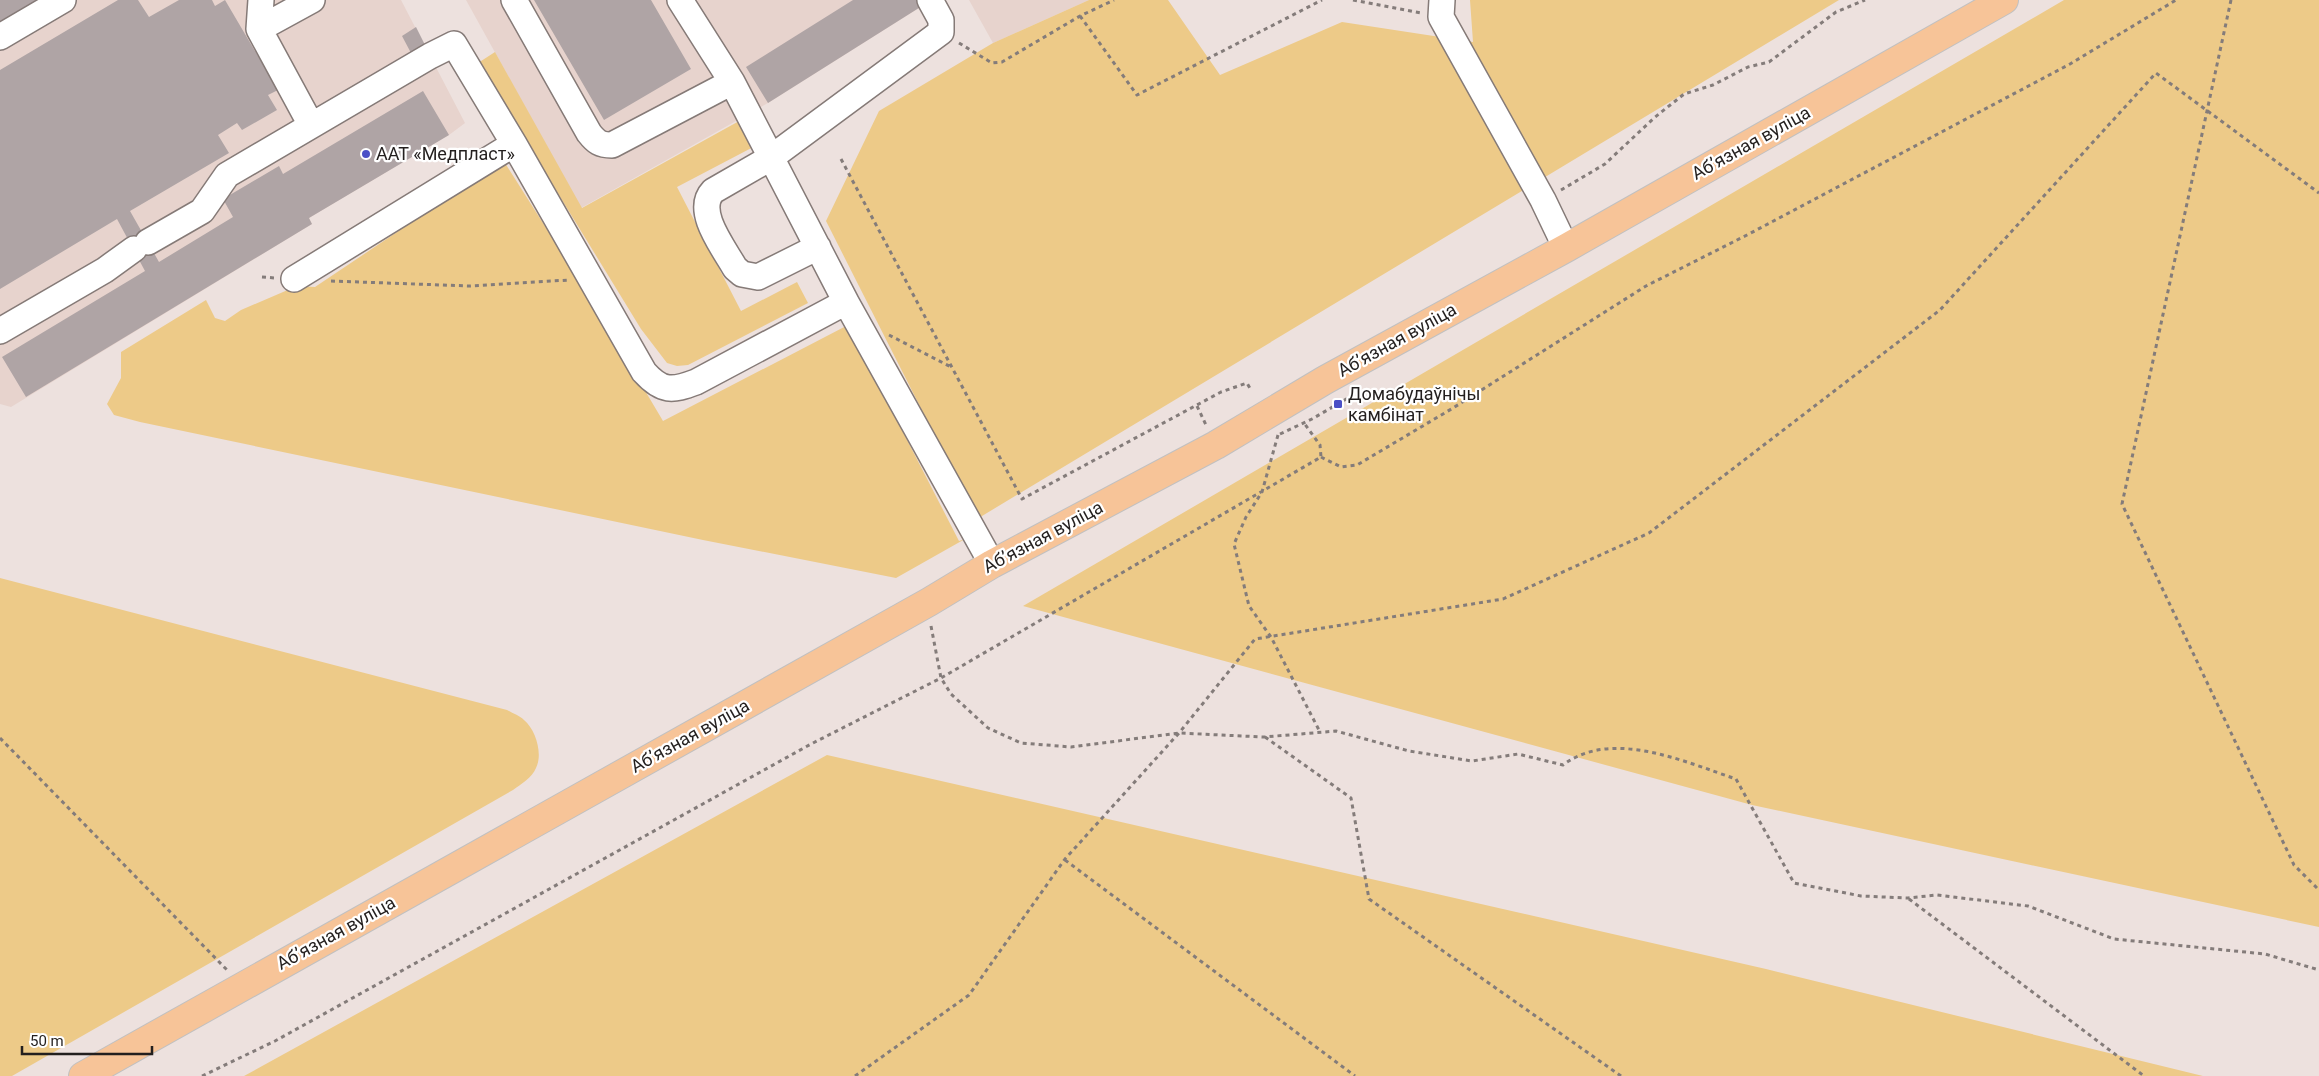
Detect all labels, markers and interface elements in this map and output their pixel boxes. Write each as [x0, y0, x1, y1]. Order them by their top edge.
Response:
street label: Абʼязная вуліца [1688, 101, 1814, 184]
place label: ААТ «Медпласт» [376, 143, 515, 164]
marker: ААТ «Медпласт» [360, 148, 372, 160]
street label: Абʼязная вуліца [1334, 298, 1460, 381]
place label: Домабудаўнічы камбінат [1348, 383, 1481, 425]
marker: Домабудаўнічы камбінат [1332, 398, 1344, 410]
street label: Абʼязная вуліца [979, 496, 1106, 577]
street label: Абʼязная вуліца [627, 694, 753, 777]
street label: Абʼязная вуліца [273, 891, 399, 974]
scale bar [22, 1024, 152, 1056]
text: 50 m [30, 1032, 64, 1050]

